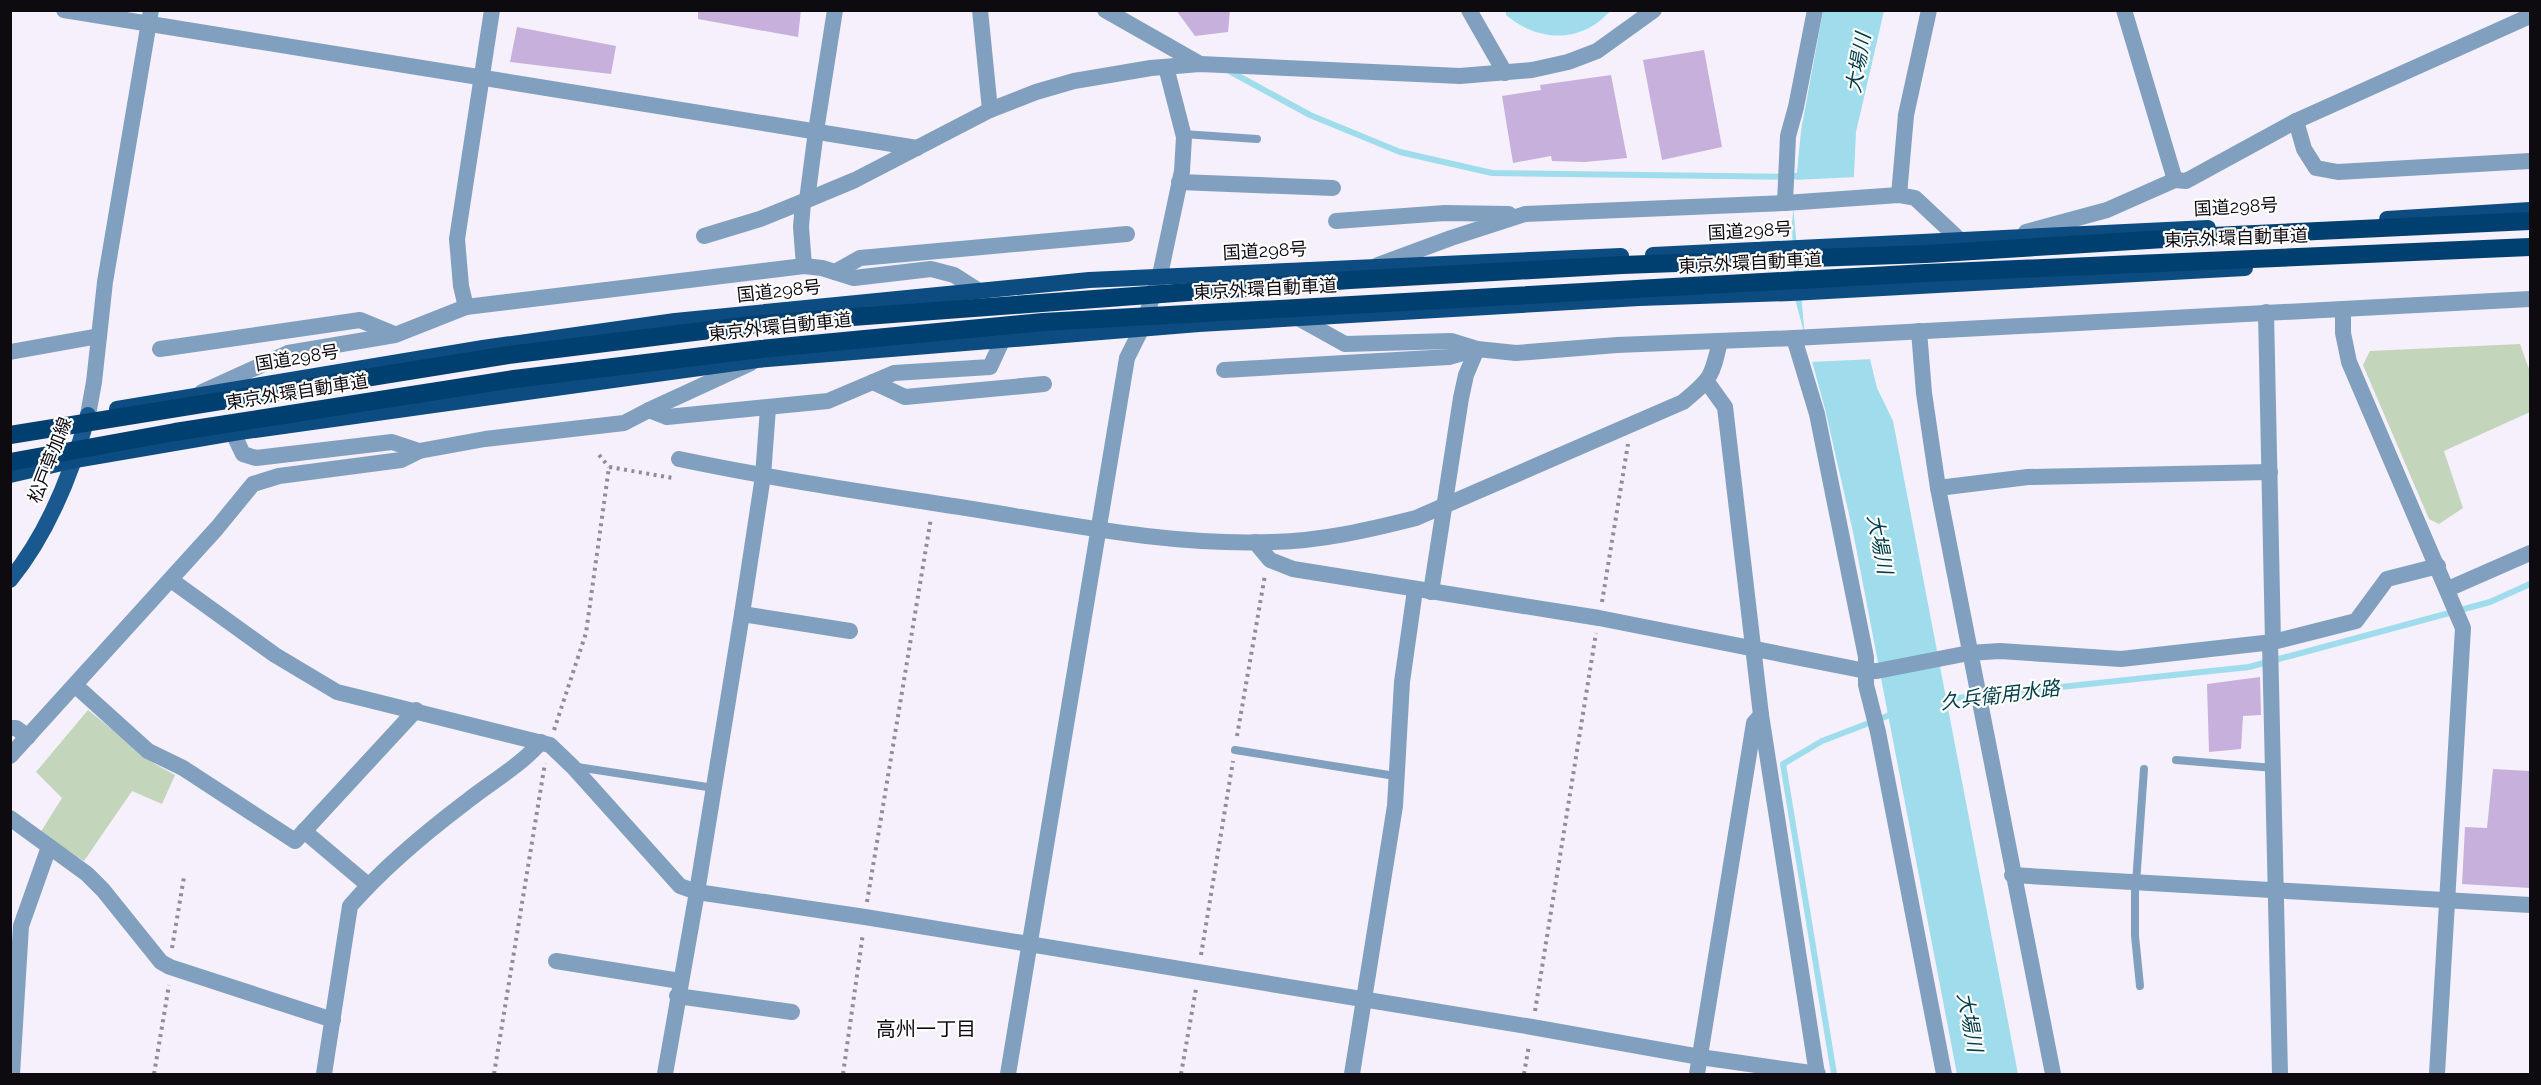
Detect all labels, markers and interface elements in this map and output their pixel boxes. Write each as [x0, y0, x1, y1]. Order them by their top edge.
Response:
water label: 大場川 [1841, 29, 1875, 95]
street label: 国道298号 [2193, 194, 2279, 219]
street label: 国道298号 [1707, 218, 1793, 243]
street label: 東京外環自動車道 [2164, 224, 2308, 251]
street label: 国道298号 [1222, 238, 1308, 263]
street label: 東京外環自動車道 [1678, 248, 1822, 277]
street label: 東京外環自動車道 [1193, 274, 1337, 303]
street label: 国道298号 [736, 276, 822, 305]
street label: 東京外環自動車道 [707, 309, 853, 344]
street label: 国道298号 [253, 341, 340, 374]
street label: 東京外環自動車道 [224, 370, 370, 413]
street label: 松戸草加線 [24, 414, 75, 506]
water label: 大場川 [1862, 512, 1898, 578]
water label: 久兵衛用水路 [1939, 676, 2063, 714]
water label: 大場川 [1952, 990, 1988, 1056]
district label: 高州一丁目 [876, 1017, 976, 1041]

